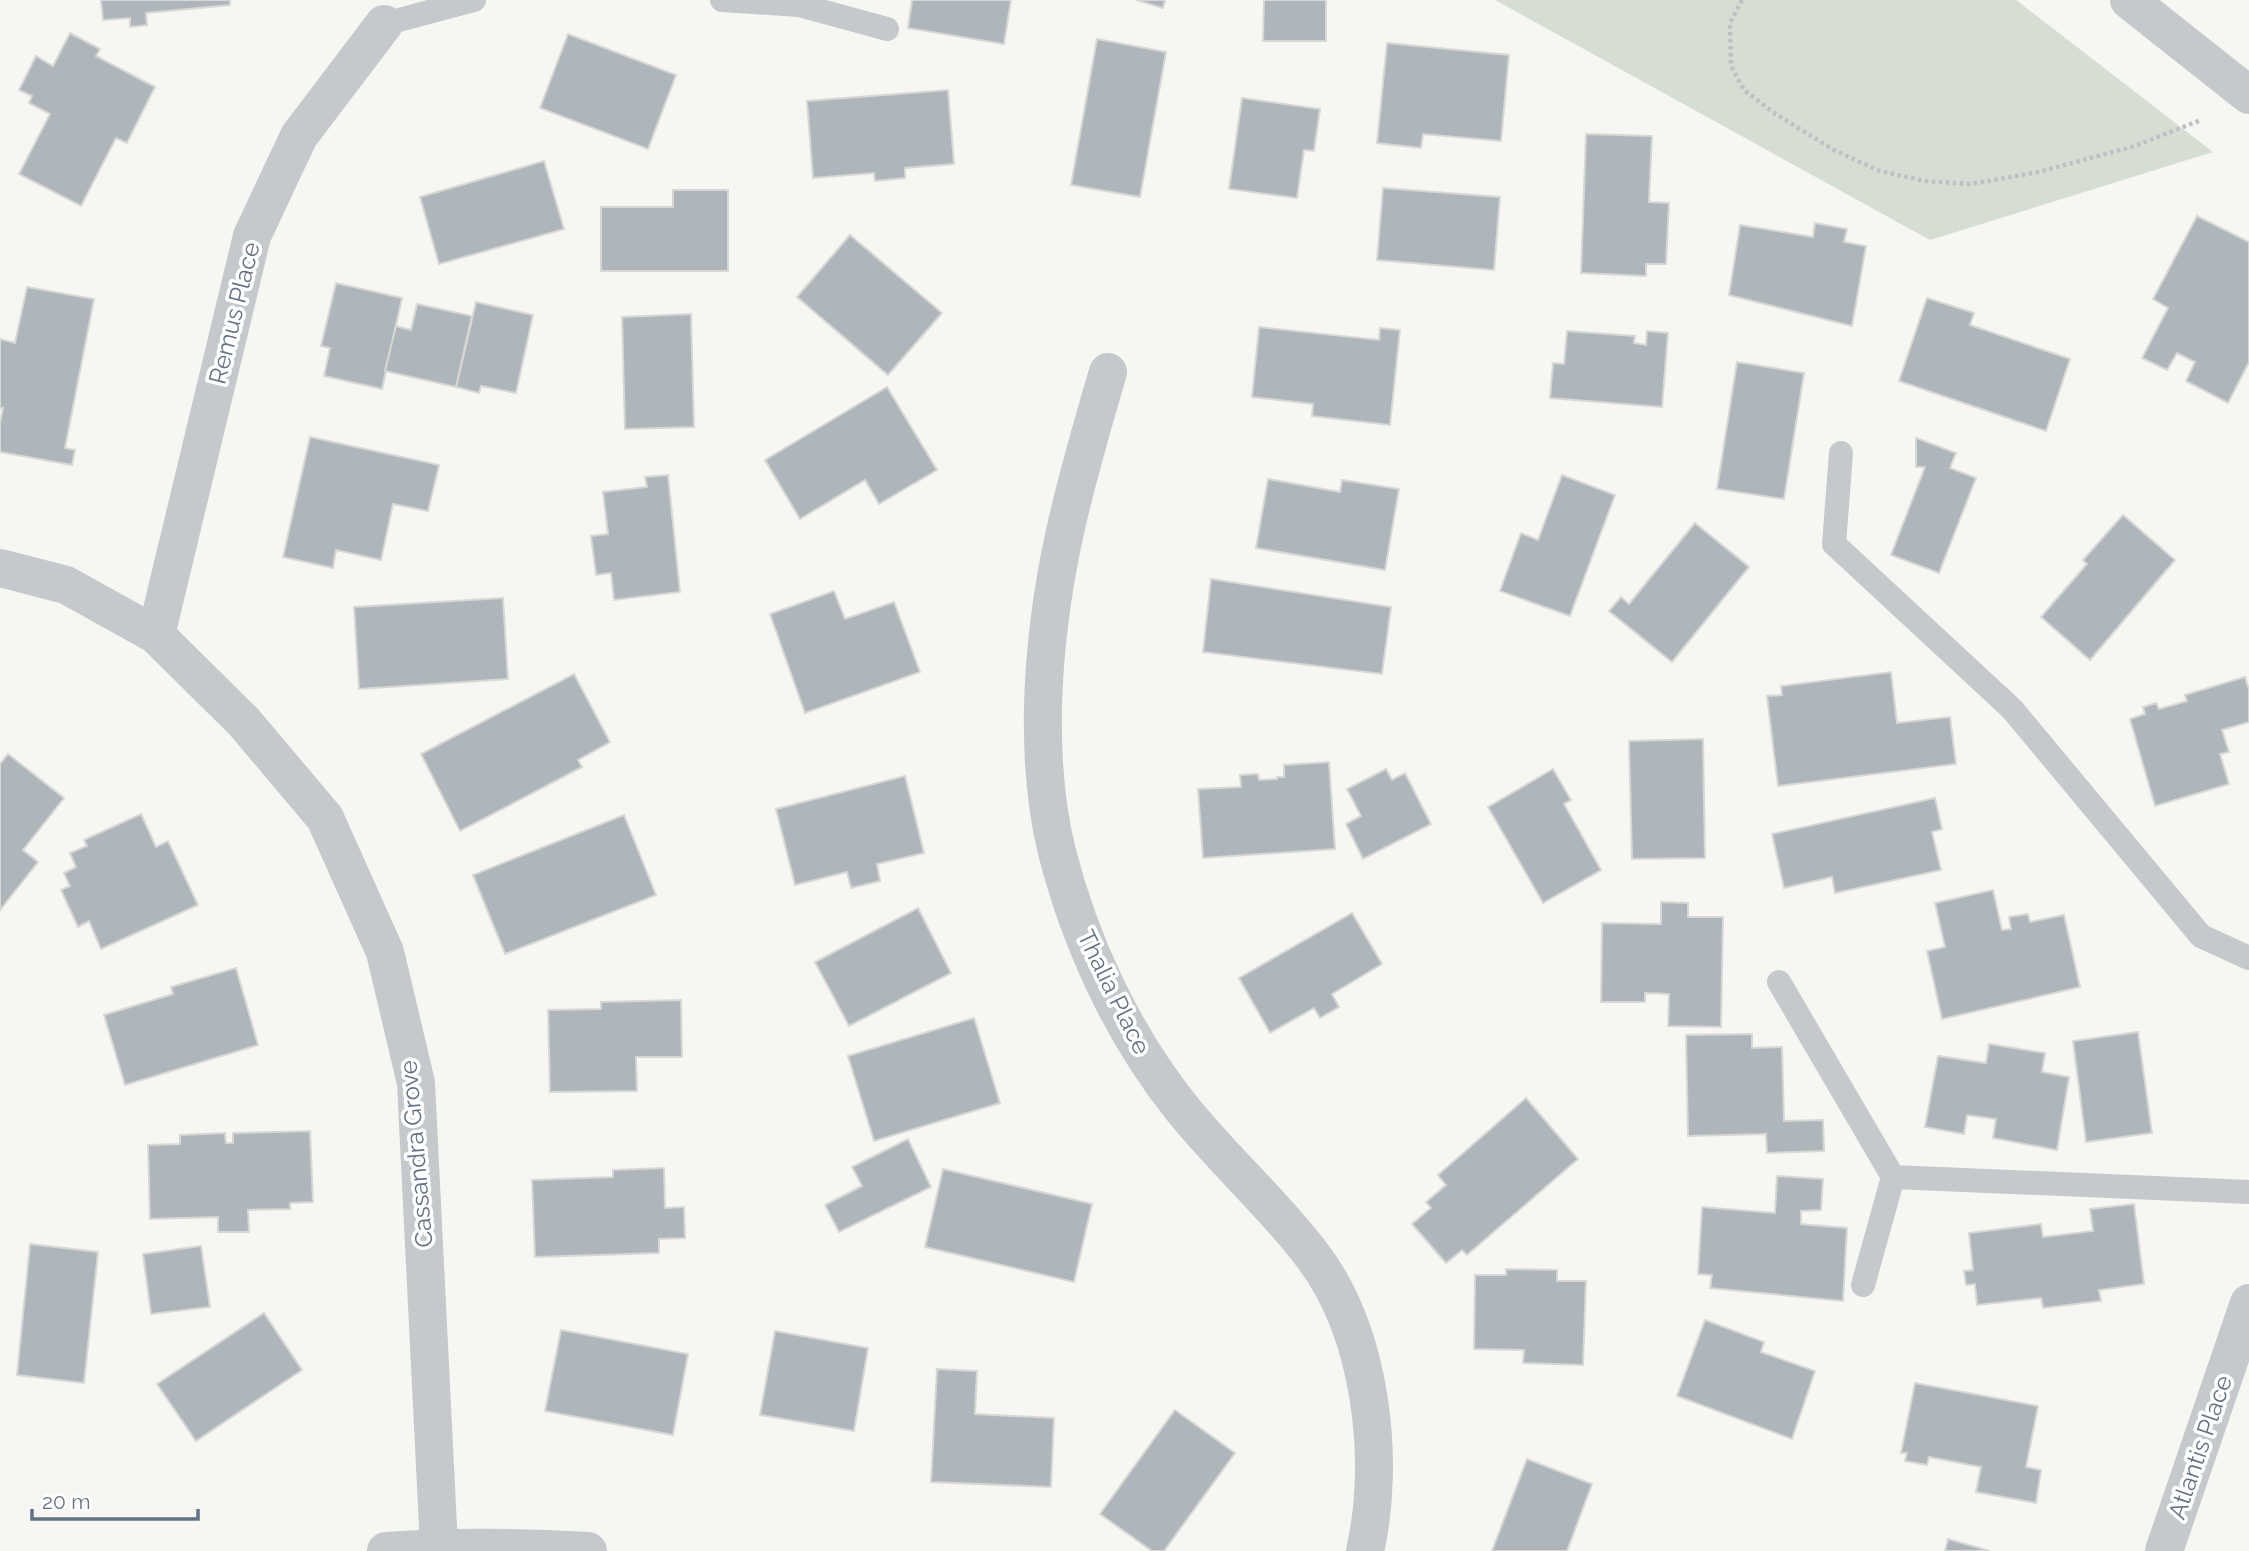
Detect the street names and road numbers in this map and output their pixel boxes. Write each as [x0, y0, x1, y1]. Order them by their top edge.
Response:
street label: Remus Place [202, 239, 266, 387]
street label: Thalia Place [1072, 925, 1156, 1059]
street label: Cassandra Grove [393, 1059, 439, 1249]
street label: Atlantis Place [2162, 1371, 2238, 1523]

